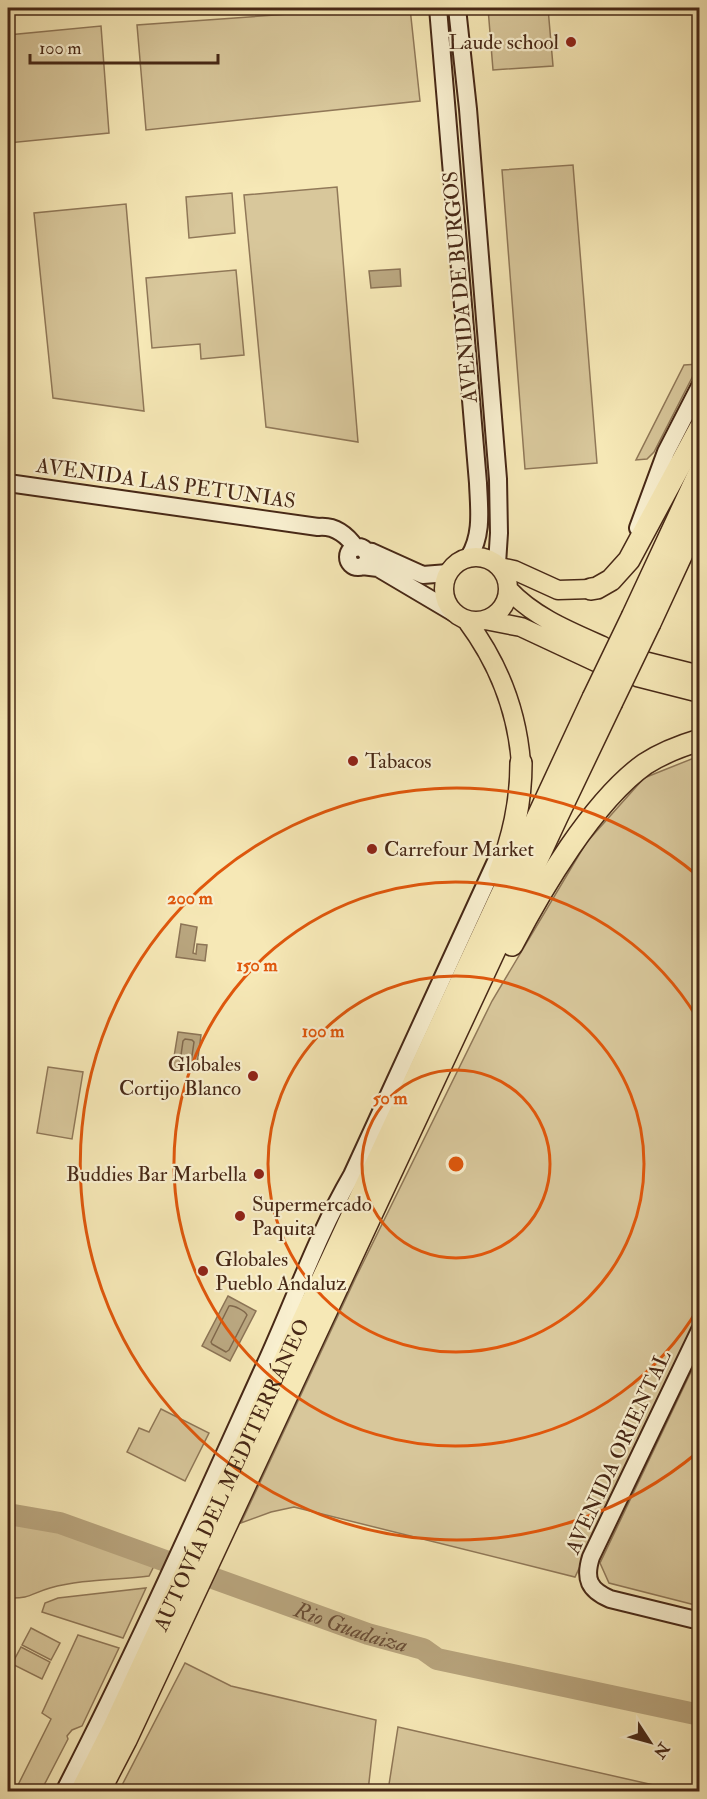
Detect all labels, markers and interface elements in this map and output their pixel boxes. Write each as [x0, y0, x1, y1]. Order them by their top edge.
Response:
scale bar [30, 27, 218, 65]
place label: Laude school [449, 29, 560, 56]
marker: Laude school [564, 35, 578, 49]
text: 100 m [39, 37, 82, 60]
street label: AVENIDA DE BURGOS [437, 170, 484, 405]
street label: AVENIDA LAS PETUNIAS [33, 452, 297, 515]
place label: Tabacos [365, 748, 432, 775]
marker: Tabacos [346, 754, 360, 768]
place label: Carrefour Market [384, 836, 534, 863]
marker: Carrefour Market [365, 842, 379, 856]
text: 200 m [167, 887, 214, 910]
text: 150 m [236, 954, 279, 977]
text: 100 m [302, 1020, 345, 1043]
place label: Globales Cortijo Blanco [119, 1051, 241, 1102]
marker: Globales Cortijo Blanco [246, 1069, 260, 1083]
text: 50 m [373, 1087, 408, 1110]
centre of rings [446, 1154, 466, 1174]
place label: Buddies Bar Marbella [66, 1161, 247, 1188]
marker: Buddies Bar Marbella [252, 1167, 266, 1181]
place label: Supermercado Paquita [252, 1191, 372, 1242]
marker: Supermercado Paquita [233, 1209, 247, 1223]
place label: Globales Pueblo Andaluz [215, 1246, 346, 1297]
marker: Globales Pueblo Andaluz [196, 1264, 210, 1278]
street label: AUTOVÍA DEL MEDITERRÁNEO [147, 1315, 316, 1636]
street label: AVENIDA ORIENTAL [559, 1346, 678, 1559]
water label: Rio Guadaiza [290, 1595, 411, 1659]
north arrow [620, 1712, 680, 1772]
text: N [649, 1738, 674, 1762]

